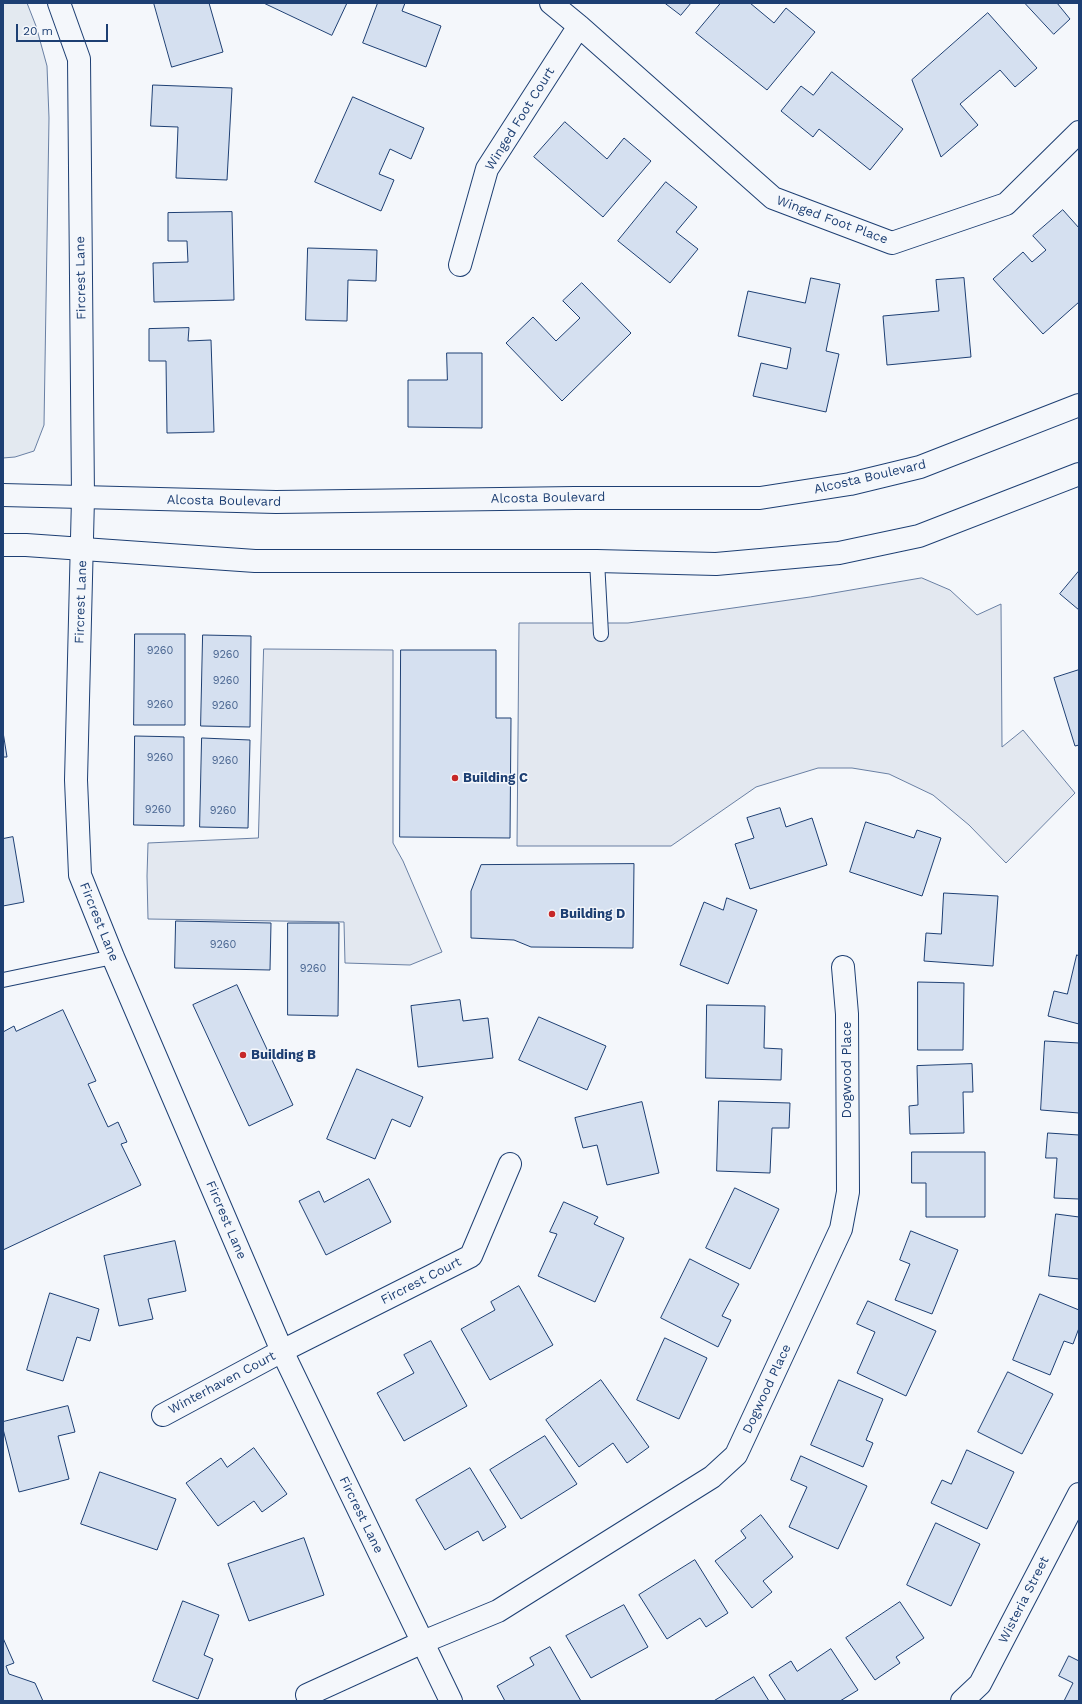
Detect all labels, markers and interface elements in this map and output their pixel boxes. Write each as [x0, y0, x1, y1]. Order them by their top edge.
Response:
scale bar [18, 16, 110, 42]
text: 20 m [23, 24, 53, 38]
street label: Winged Foot Court [482, 65, 558, 173]
street label: Winged Foot Place [774, 193, 890, 247]
street label: Fircrest Lane [72, 236, 90, 320]
street label: Alcosta Boulevard [812, 457, 928, 497]
street label: Alcosta Boulevard [491, 489, 605, 507]
street label: Alcosta Boulevard [167, 492, 281, 510]
street label: Fircrest Lane [72, 560, 90, 644]
house number: 9260 [147, 644, 173, 658]
house number: 9260 [213, 648, 239, 662]
house number: 9260 [213, 674, 239, 688]
house number: 9260 [147, 698, 173, 712]
house number: 9260 [212, 699, 238, 713]
house number: 9260 [147, 751, 173, 765]
house number: 9260 [212, 754, 238, 768]
place label: Building C [463, 770, 528, 786]
marker: Building C [450, 773, 460, 783]
house number: 9260 [145, 803, 171, 817]
house number: 9260 [210, 804, 236, 818]
street label: Fircrest Lane [76, 880, 122, 964]
place label: Building D [560, 906, 625, 922]
marker: Building D [547, 909, 557, 919]
house number: 9260 [210, 938, 236, 952]
house number: 9260 [300, 962, 326, 976]
street label: Dogwood Place [839, 1022, 855, 1118]
place label: Building B [251, 1047, 316, 1063]
marker: Building B [238, 1050, 248, 1060]
street label: Fircrest Lane [202, 1178, 250, 1262]
street label: Fircrest Court [378, 1254, 464, 1308]
street label: Dogwood Place [739, 1342, 795, 1436]
street label: Winterhaven Court [166, 1348, 278, 1418]
street label: Fircrest Lane [336, 1474, 386, 1556]
street label: Wisteria Street [995, 1554, 1053, 1646]

